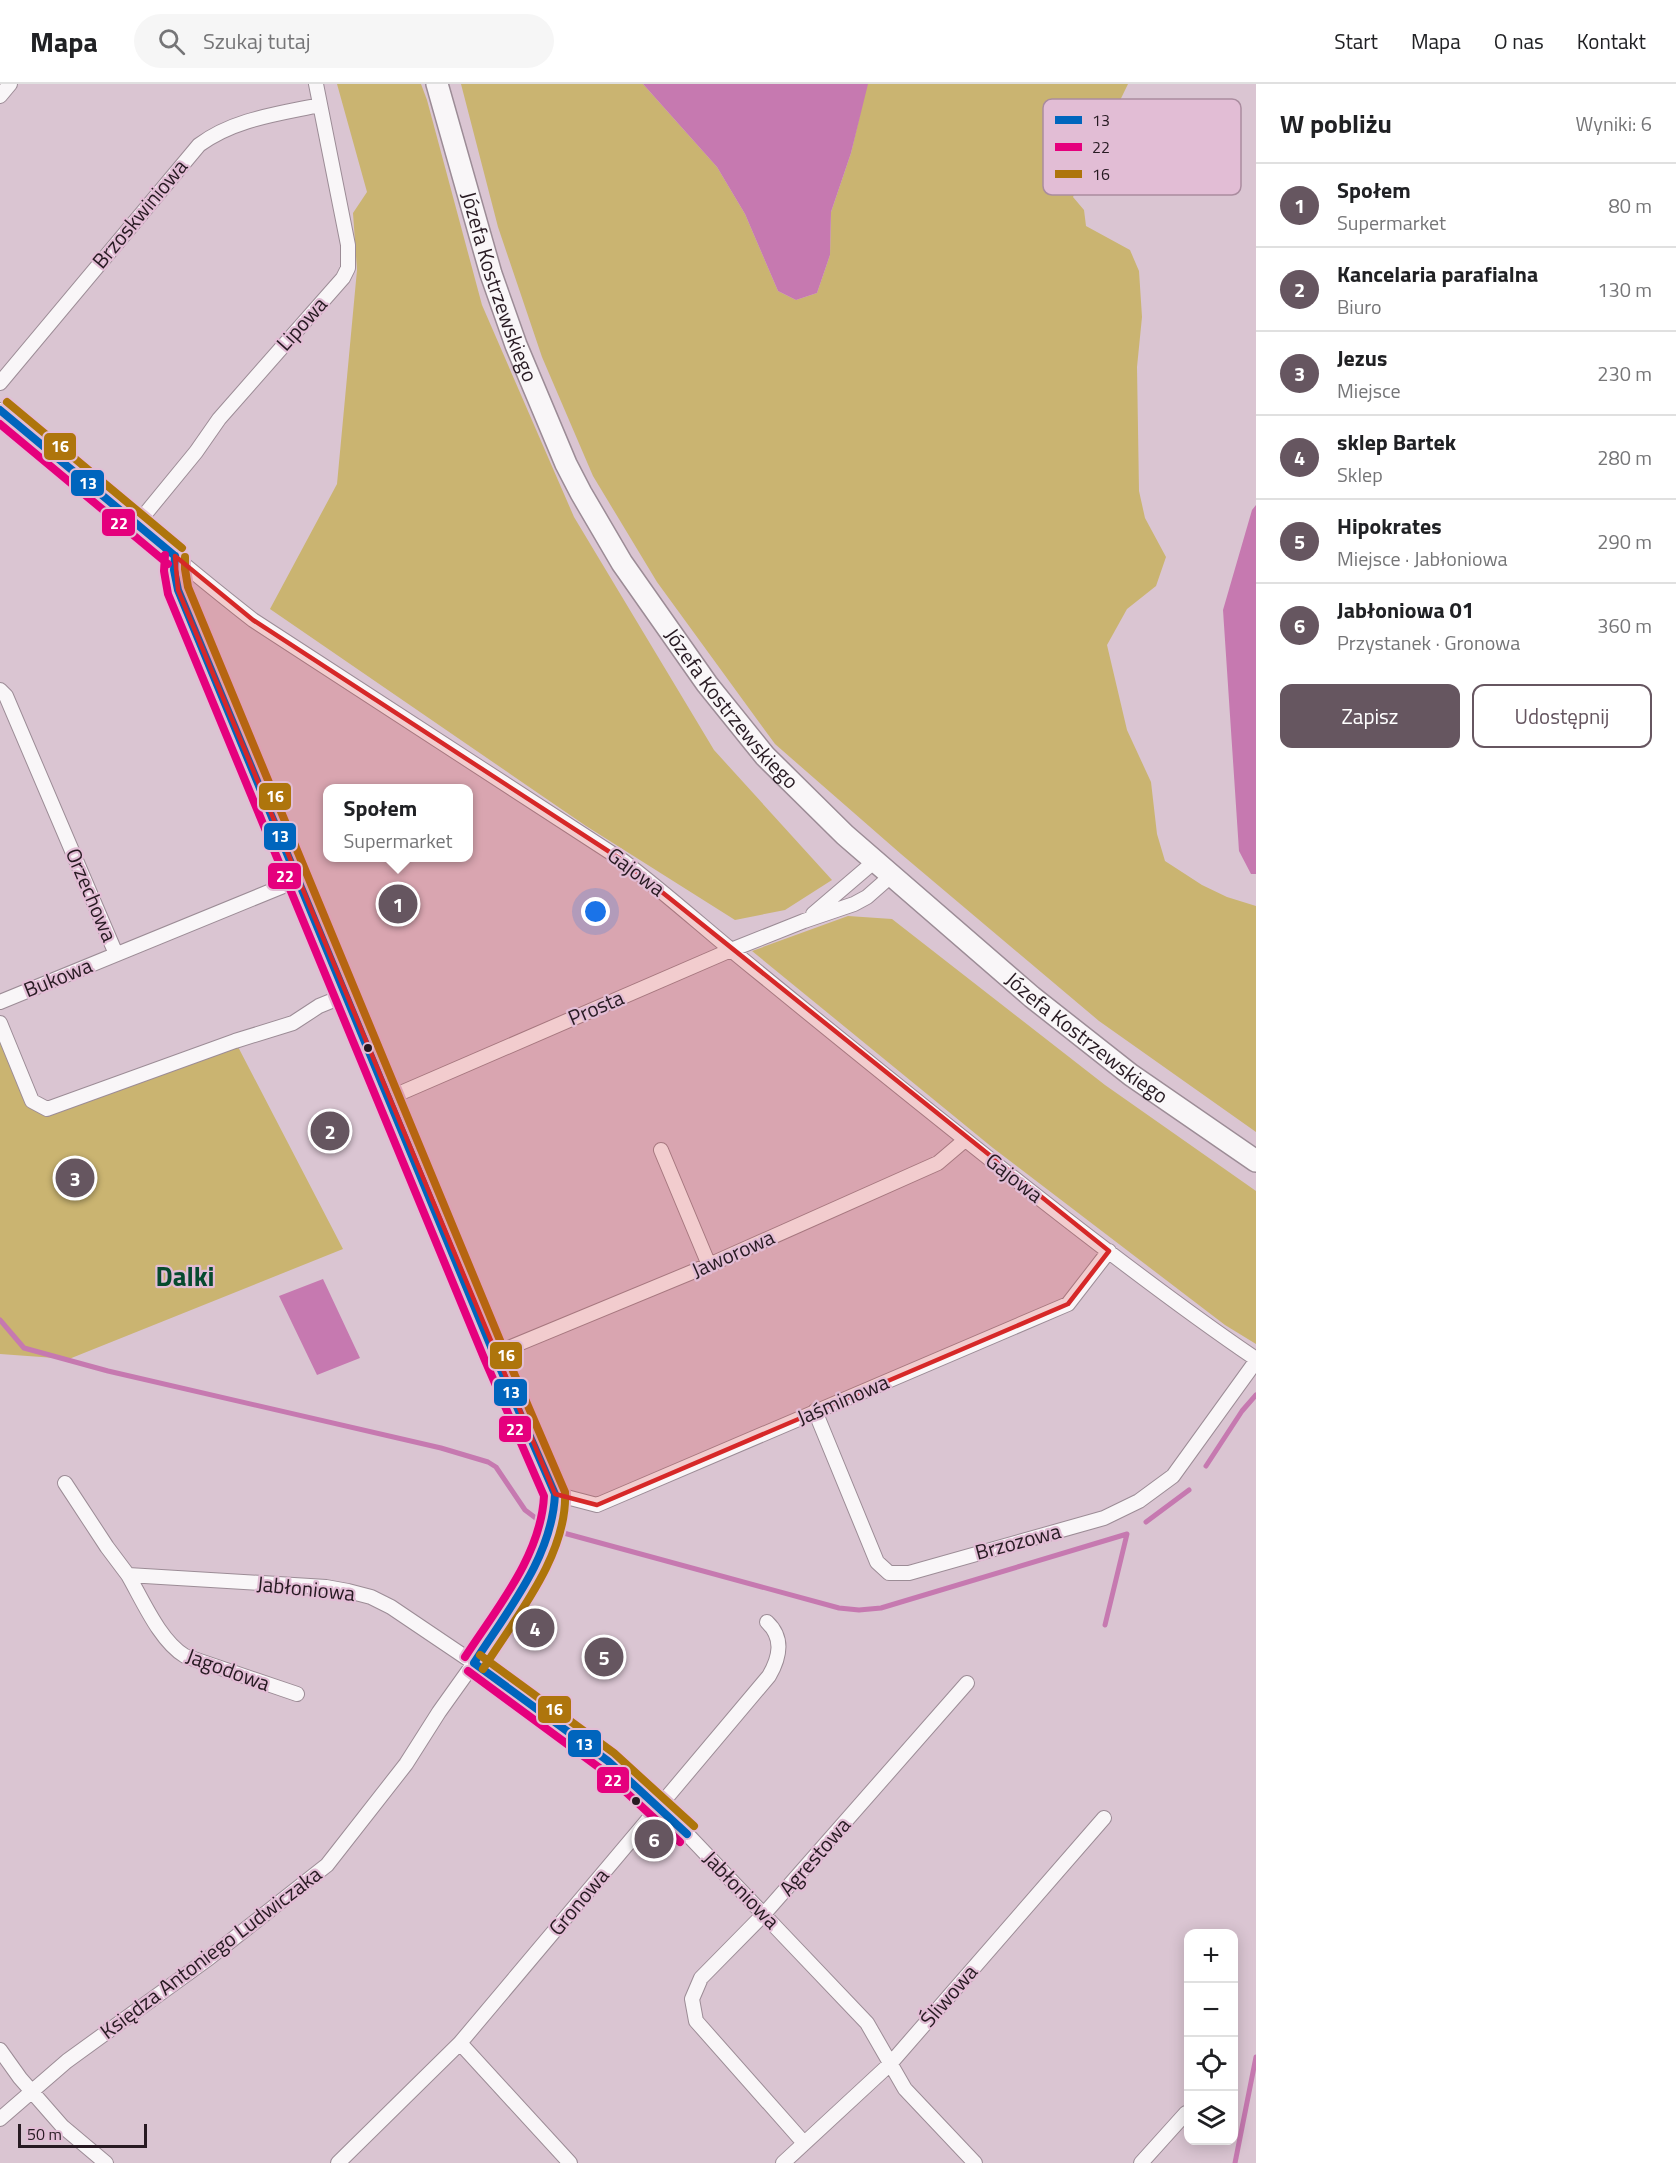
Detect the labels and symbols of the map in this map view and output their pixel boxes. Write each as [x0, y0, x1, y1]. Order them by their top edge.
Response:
legend [1043, 99, 1241, 195]
text: 13 [1092, 108, 1110, 132]
text: 22 [1092, 135, 1110, 159]
street label: Brzoskwiniowa [84, 151, 195, 275]
text: 16 [1092, 162, 1110, 186]
street label: Józefa Kostrzewskiego [453, 187, 547, 387]
street label: Lipowa [268, 289, 335, 357]
line badge: 16 [43, 432, 77, 461]
text: 16 [51, 434, 69, 458]
line badge: 13 [70, 469, 105, 497]
text: 13 [79, 471, 97, 495]
line badge: 22 [101, 508, 136, 537]
text: 22 [110, 511, 128, 535]
street label: Józefa Kostrzewskiego [657, 621, 807, 796]
line badge: 16 [258, 782, 292, 811]
text: 16 [266, 784, 284, 808]
line badge: 13 [263, 822, 297, 851]
text: 13 [271, 824, 289, 848]
street label: Gajowa [601, 839, 673, 904]
street label: Orzechowa [58, 843, 126, 947]
line badge: 22 [267, 862, 302, 890]
text: 22 [276, 864, 294, 888]
pin: 1 [378, 882, 418, 926]
your location [581, 897, 610, 926]
street label: Bukowa [19, 949, 97, 1005]
street label: Józefa Kostrzewskiego [998, 964, 1175, 1111]
street label: Prosta [563, 981, 629, 1033]
unlabelled marker [362, 1042, 374, 1054]
pin: 2 [310, 1108, 350, 1154]
street label: Gajowa [979, 1144, 1051, 1210]
pin: 3 [56, 1156, 94, 1200]
street label: Jaworowa [686, 1220, 780, 1286]
district label: Dalki [155, 1255, 215, 1296]
line badge: 16 [489, 1341, 523, 1370]
text: 16 [497, 1343, 515, 1367]
street label: Jaśminowa [792, 1365, 894, 1433]
line badge: 13 [493, 1378, 528, 1407]
text: 13 [502, 1380, 520, 1404]
line badge: 22 [498, 1415, 532, 1443]
text: 22 [506, 1417, 524, 1441]
street label: Brzozowa [971, 1514, 1065, 1568]
street label: Jabłoniowa [255, 1567, 357, 1609]
pin: 4 [516, 1606, 554, 1650]
pin: 5 [584, 1634, 624, 1680]
street label: Jagodowa [182, 1639, 275, 1699]
line badge: 16 [537, 1695, 572, 1724]
text: 16 [545, 1697, 563, 1721]
line badge: 13 [567, 1729, 602, 1758]
text: 13 [575, 1732, 593, 1756]
line badge: 22 [596, 1766, 630, 1794]
text: 22 [604, 1768, 622, 1792]
unlabelled marker [630, 1795, 642, 1807]
street label: Agrestowa [771, 1810, 858, 1903]
pin: 6 [634, 1816, 674, 1862]
street label: Jabłoniowa [696, 1843, 788, 1936]
street label: Księdza Antoniego Ludwiczaka [93, 1858, 328, 2046]
street label: Gronowa [540, 1860, 616, 1942]
street label: Śliwowa [912, 1957, 985, 2034]
scale bar [18, 2121, 147, 2148]

